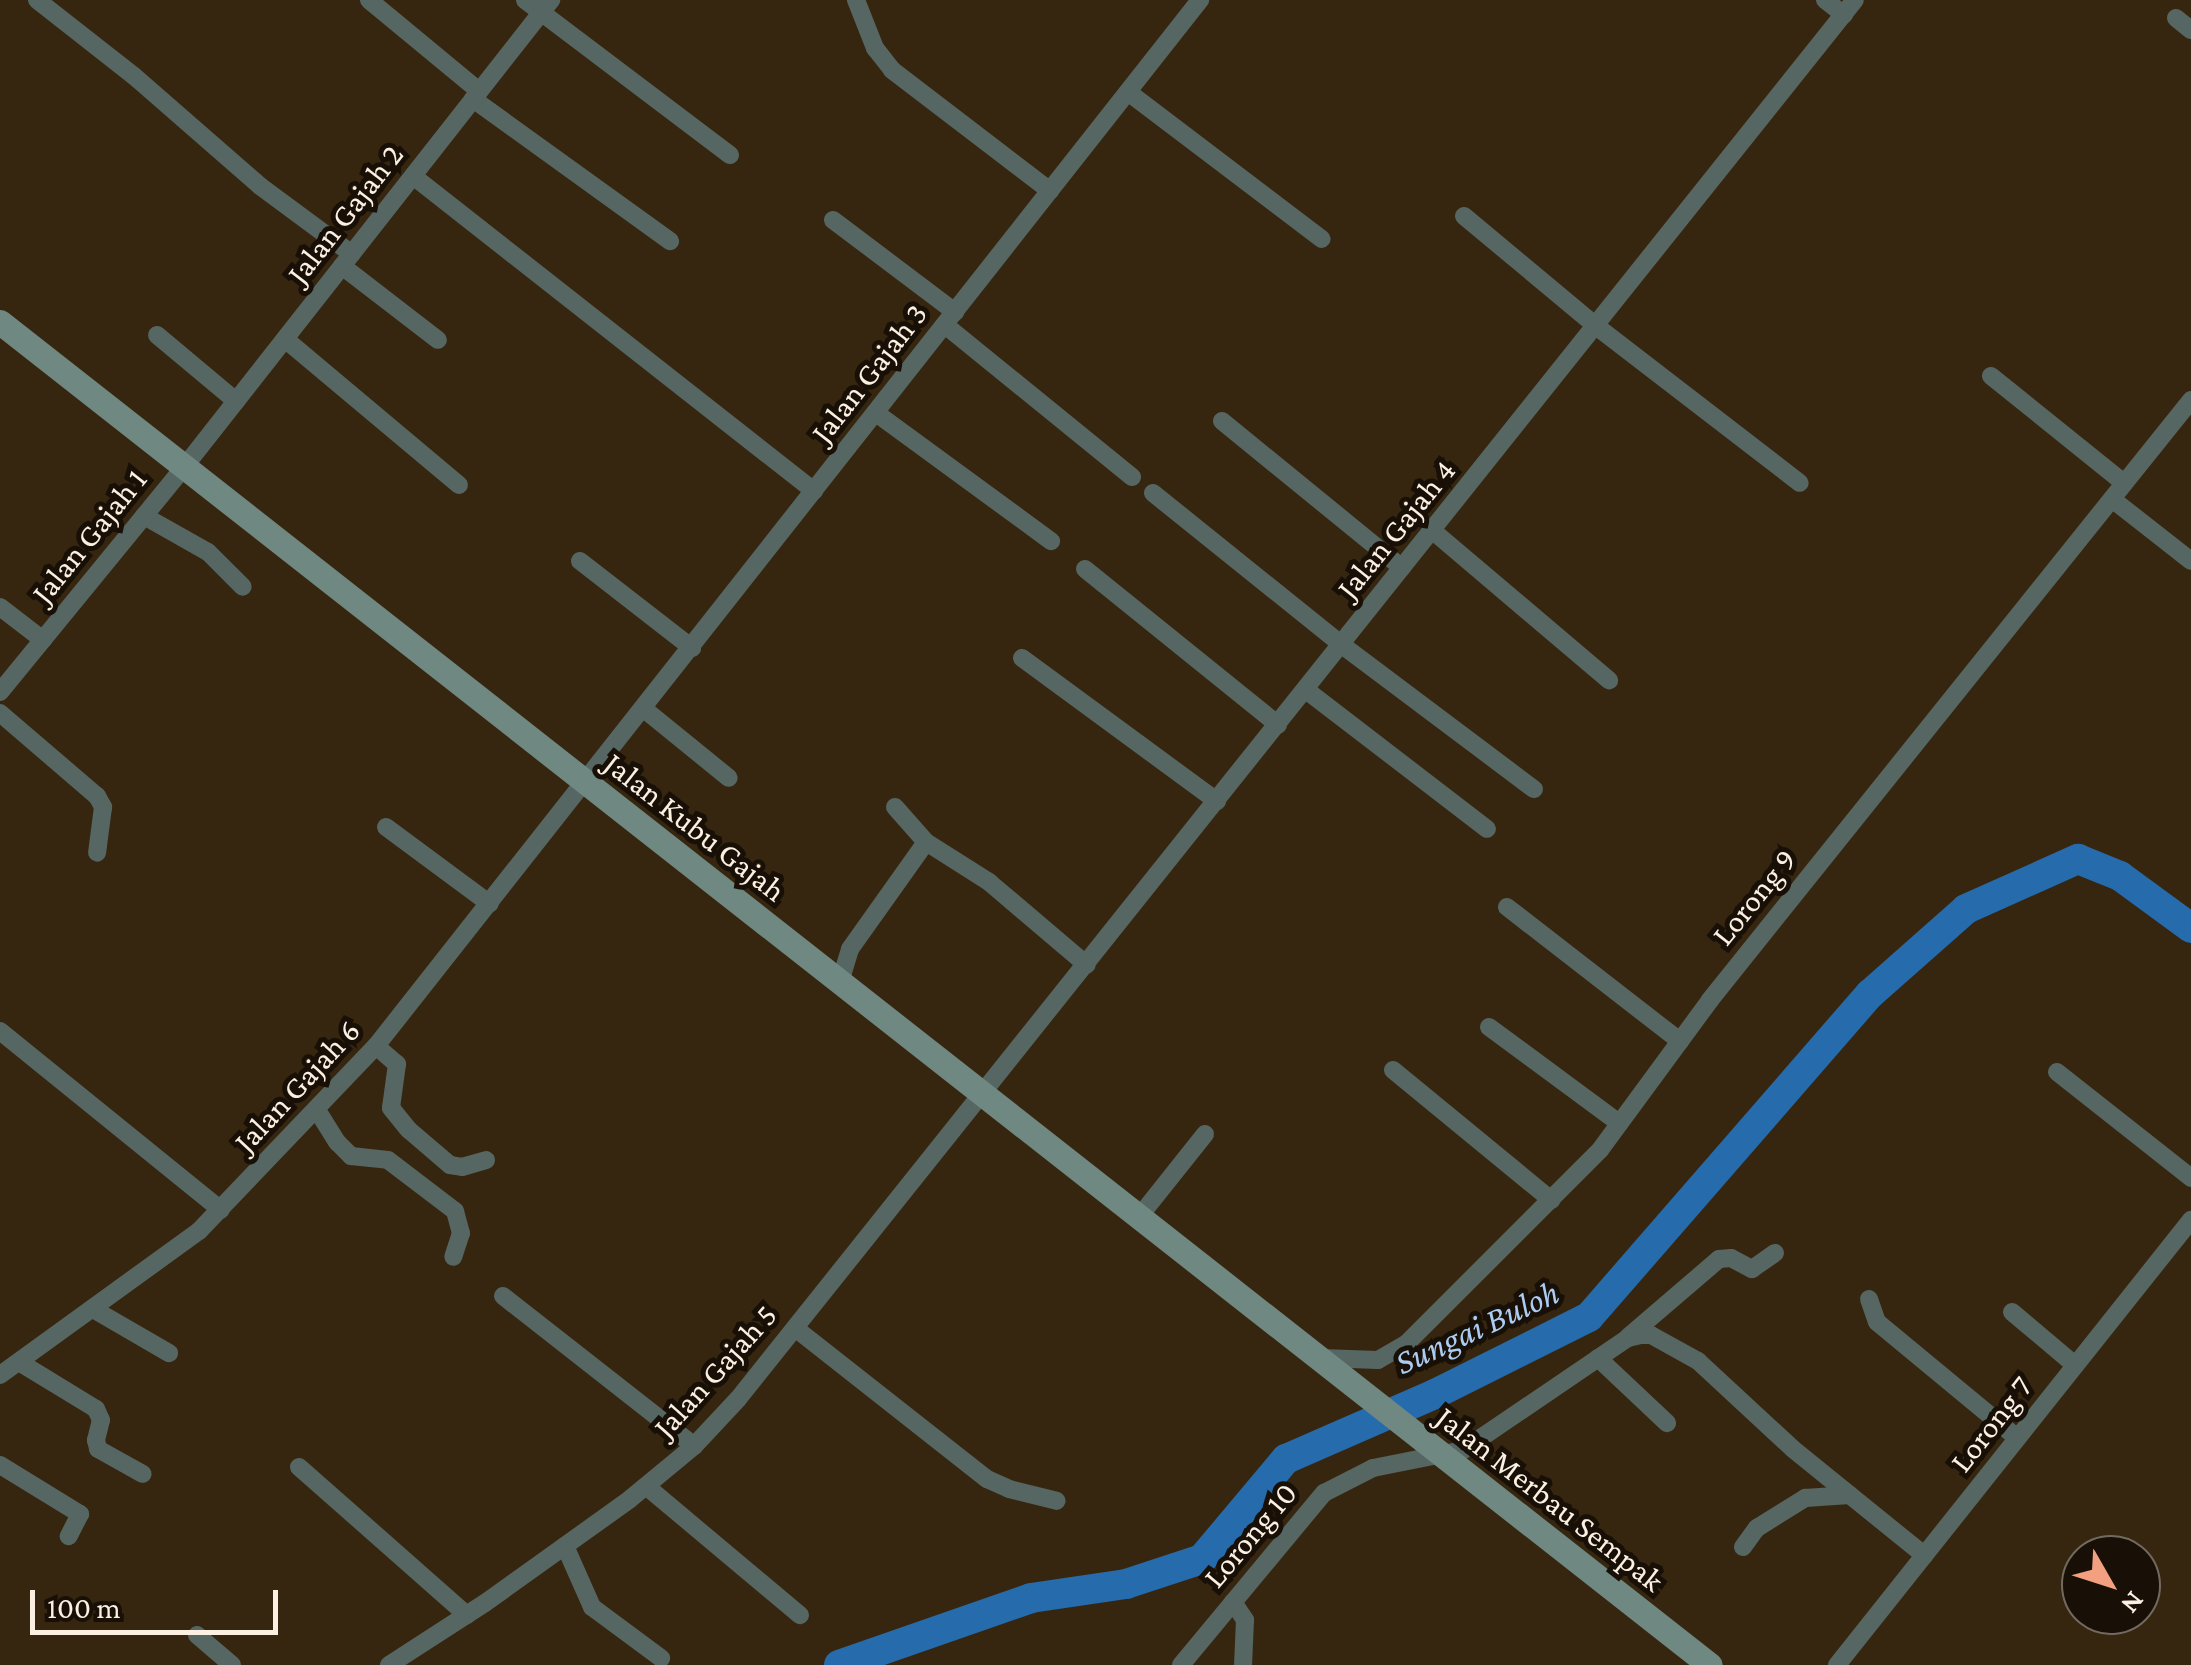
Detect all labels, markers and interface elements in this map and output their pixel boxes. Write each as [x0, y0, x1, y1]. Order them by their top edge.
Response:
street label: Jalan Gajah 2 [279, 136, 411, 292]
street label: Jalan Gajah 3 [803, 296, 935, 450]
street label: Jalan Gajah 4 [1328, 452, 1464, 606]
street label: Jalan Gajah 1 [23, 461, 155, 611]
street label: Jalan Kubu Gajah [597, 744, 793, 910]
street label: Lorong 9 [1703, 841, 1805, 953]
street label: Jalan Gajah 6 [226, 1012, 368, 1160]
water label: Sungai Buloh [1388, 1272, 1566, 1384]
street label: Jalan Gajah 5 [645, 1296, 785, 1446]
street label: Lorong 7 [1941, 1368, 2041, 1480]
street label: Jalan Merbau Sempak [1428, 1398, 1672, 1600]
street label: Lorong 10 [1195, 1474, 1305, 1596]
north arrow [2061, 1535, 2161, 1635]
scale bar [35, 1570, 282, 1632]
text: N [2115, 1586, 2151, 1620]
text: 100 m [47, 1591, 121, 1624]

